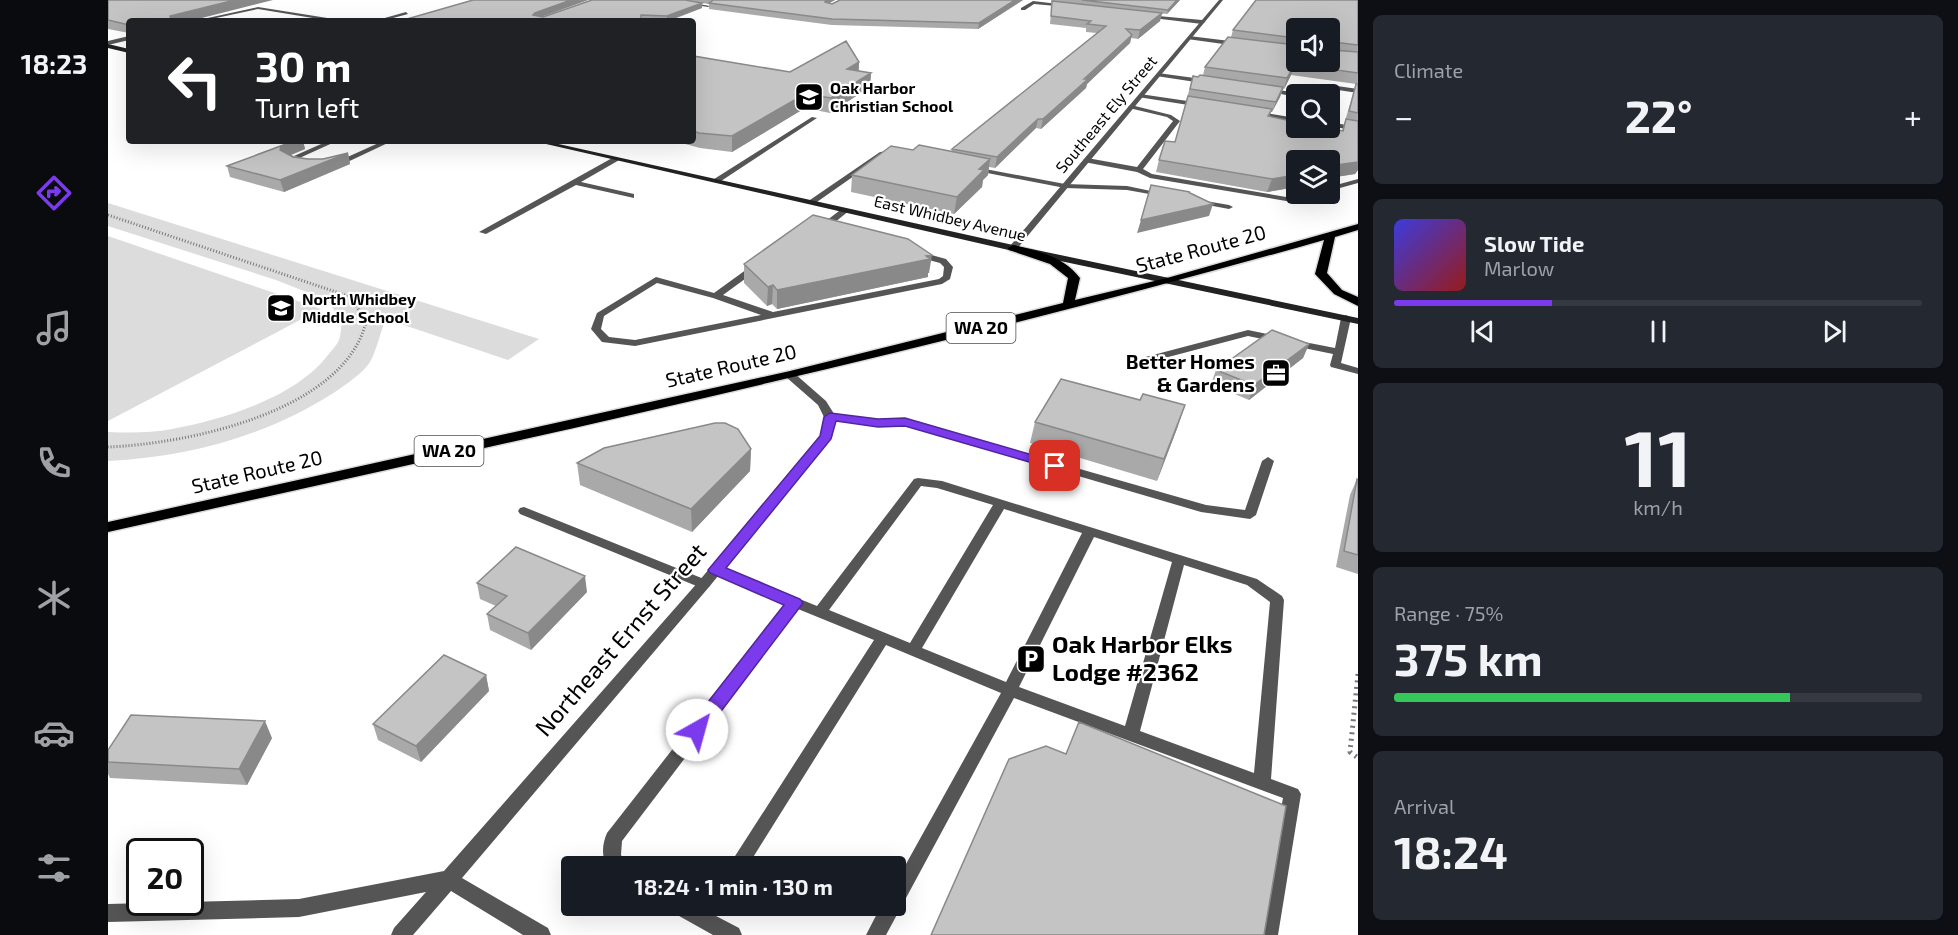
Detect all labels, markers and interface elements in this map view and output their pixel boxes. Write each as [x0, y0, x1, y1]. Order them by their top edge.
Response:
map controls [1286, 18, 1340, 204]
button: sound [1286, 18, 1340, 72]
text: 30 m [255, 40, 351, 90]
icon: left [156, 42, 234, 120]
text: 18:23 [21, 47, 87, 79]
street label: Southeast Ely Street [1051, 51, 1160, 176]
text: Climate [1394, 58, 1463, 82]
place label: Oak Harbor Christian School [830, 78, 954, 115]
school or university icon: Oak Harbor Christian School [793, 81, 825, 113]
button: search [1286, 84, 1340, 138]
text: 22° [1625, 88, 1692, 142]
text: Turn left [255, 91, 359, 123]
text: − [1394, 96, 1413, 136]
text: + [1904, 96, 1922, 136]
button: layers [1286, 150, 1340, 204]
icon: directions [33, 172, 75, 214]
street label: East Whidbey Avenue [872, 191, 1028, 244]
street label: State Route 20 [1133, 219, 1268, 277]
text: Slow Tide [1484, 230, 1584, 256]
text: Marlow [1484, 256, 1554, 280]
place label: North Whidbey Middle School [302, 289, 416, 326]
school or university icon: North Whidbey Middle School [265, 292, 297, 324]
icon: music [33, 307, 75, 349]
road number: WA 20 [946, 313, 1016, 343]
icon: previous [1466, 315, 1499, 348]
icon: pause [1642, 315, 1675, 348]
icon: next [1818, 315, 1851, 348]
street label: State Route 20 [663, 338, 799, 392]
place label: Better Homes & Gardens [1126, 349, 1255, 396]
office icon: Better Homes & Gardens [1260, 357, 1292, 389]
text: 11 [1624, 409, 1692, 503]
road number: WA 20 [414, 436, 484, 466]
pin [1029, 440, 1080, 491]
icon: phone [33, 442, 75, 484]
street label: State Route 20 [189, 444, 325, 498]
icon: arrive [1038, 449, 1071, 482]
text: km/h [1633, 495, 1683, 519]
street label: Northeast Ernst Street [528, 537, 712, 742]
icon: climate [33, 577, 75, 619]
text: Range · 75% [1394, 601, 1503, 625]
place label: Oak Harbor Elks Lodge #2362 [1052, 629, 1232, 686]
text: 375 km [1394, 631, 1543, 685]
parking icon: Oak Harbor Elks Lodge #2362 [1015, 643, 1047, 675]
position arrow [665, 698, 729, 762]
icon: car [33, 712, 75, 754]
text: Arrival [1394, 794, 1455, 818]
text: 18:24 [1394, 824, 1508, 878]
speed limit sign: 20 [126, 838, 204, 916]
icon: filters [33, 847, 75, 889]
text: 18:24 · 1 min · 130 m [634, 873, 833, 899]

